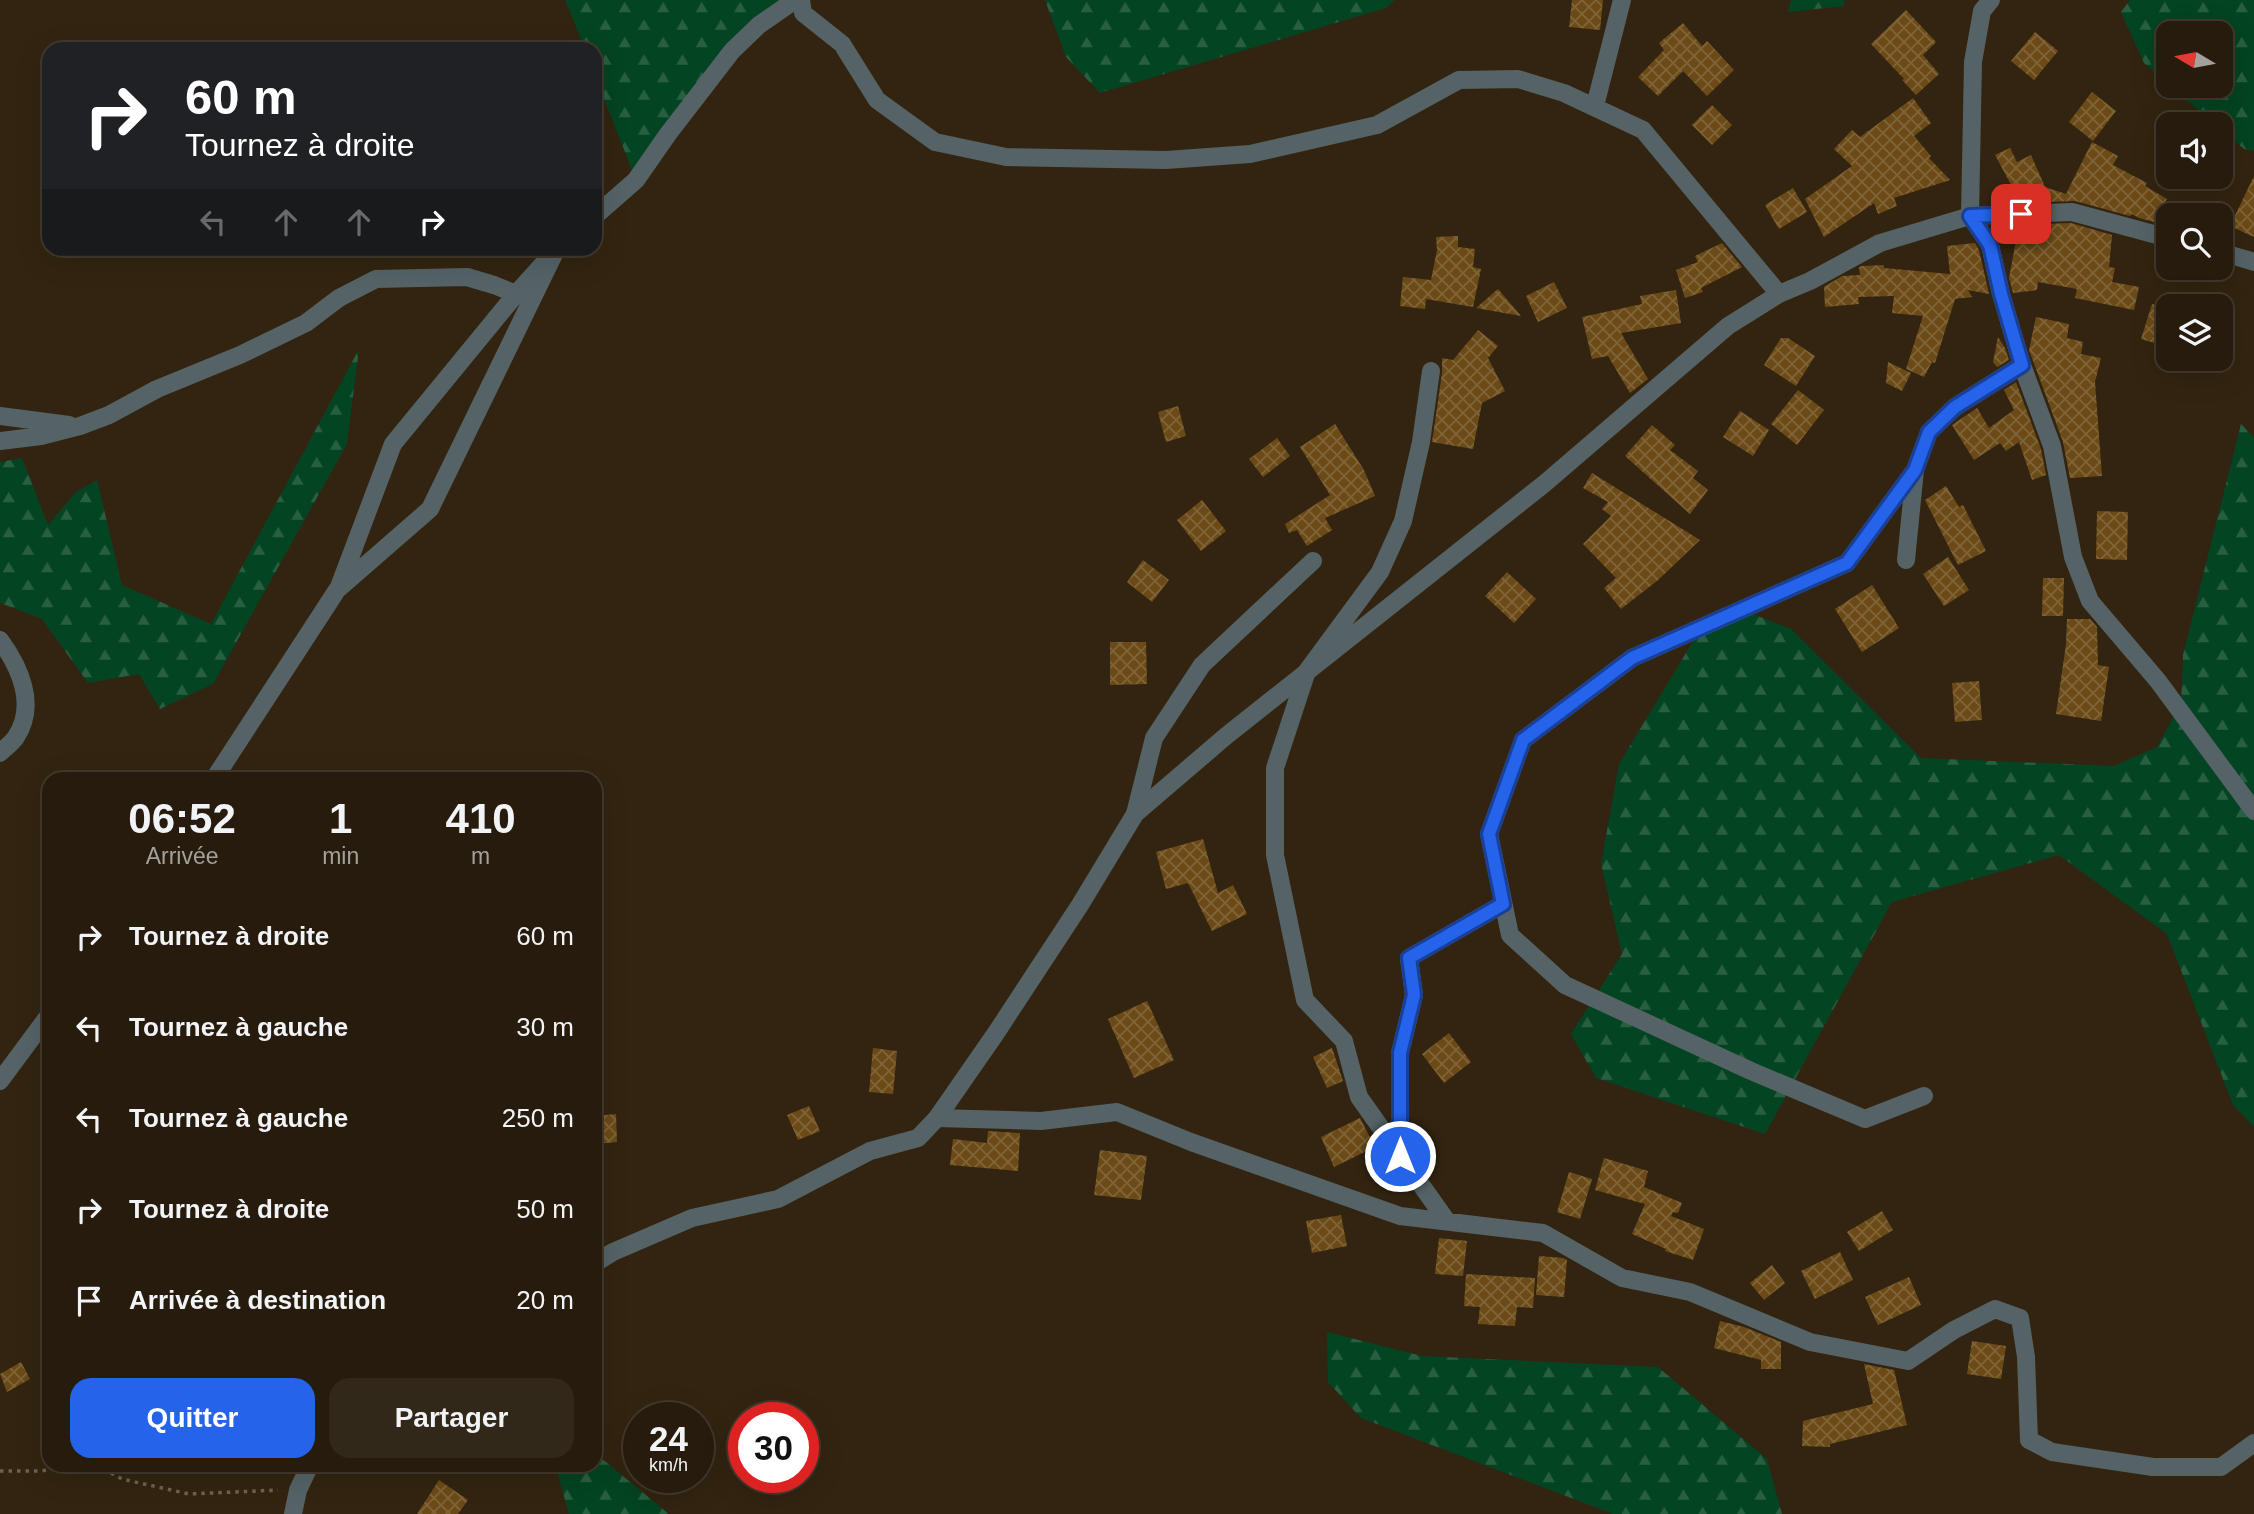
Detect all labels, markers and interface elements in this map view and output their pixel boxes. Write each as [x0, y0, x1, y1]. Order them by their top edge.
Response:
north arrow [2156, 21, 2233, 98]
map controls [2156, 21, 2233, 371]
icon: right [70, 70, 161, 161]
text: 60 m [185, 70, 297, 124]
button: sound [2156, 112, 2233, 189]
text: Tournez à droite [185, 127, 414, 163]
pin [1991, 184, 2051, 244]
icon: arrive [2002, 195, 2040, 233]
icon: left [194, 203, 232, 241]
icon: ahead [267, 203, 305, 241]
icon: ahead [340, 203, 378, 241]
icon: right [413, 203, 451, 241]
button: search [2156, 203, 2233, 280]
button: layers [2156, 294, 2233, 371]
text: 06:52 [128, 795, 236, 842]
text: 1 [329, 795, 352, 842]
text: 410 [446, 795, 516, 842]
text: Arrivée [146, 843, 219, 869]
text: min [322, 843, 359, 869]
text: m [471, 843, 490, 869]
icon: right [70, 918, 108, 956]
text: Tournez à droite [129, 921, 329, 951]
text: 60 m [516, 921, 574, 951]
icon: left [70, 1009, 108, 1047]
text: Tournez à gauche [129, 1012, 348, 1042]
text: 30 m [516, 1012, 574, 1042]
icon: left [70, 1100, 108, 1138]
text: Tournez à gauche [129, 1103, 348, 1133]
text: 250 m [502, 1103, 574, 1133]
position arrow [1363, 1119, 1437, 1193]
icon: right [70, 1191, 108, 1229]
text: Tournez à droite [129, 1194, 329, 1224]
text: 50 m [516, 1194, 574, 1224]
icon: arrive [70, 1282, 108, 1320]
text: Arrivée à destination [129, 1285, 386, 1315]
text: 20 m [516, 1285, 574, 1315]
button: Quitter [70, 1378, 315, 1458]
button: Partager [329, 1378, 574, 1458]
speed limit sign: 30 [728, 1402, 819, 1493]
text: 24 [649, 1419, 688, 1458]
text: km/h [649, 1455, 688, 1475]

